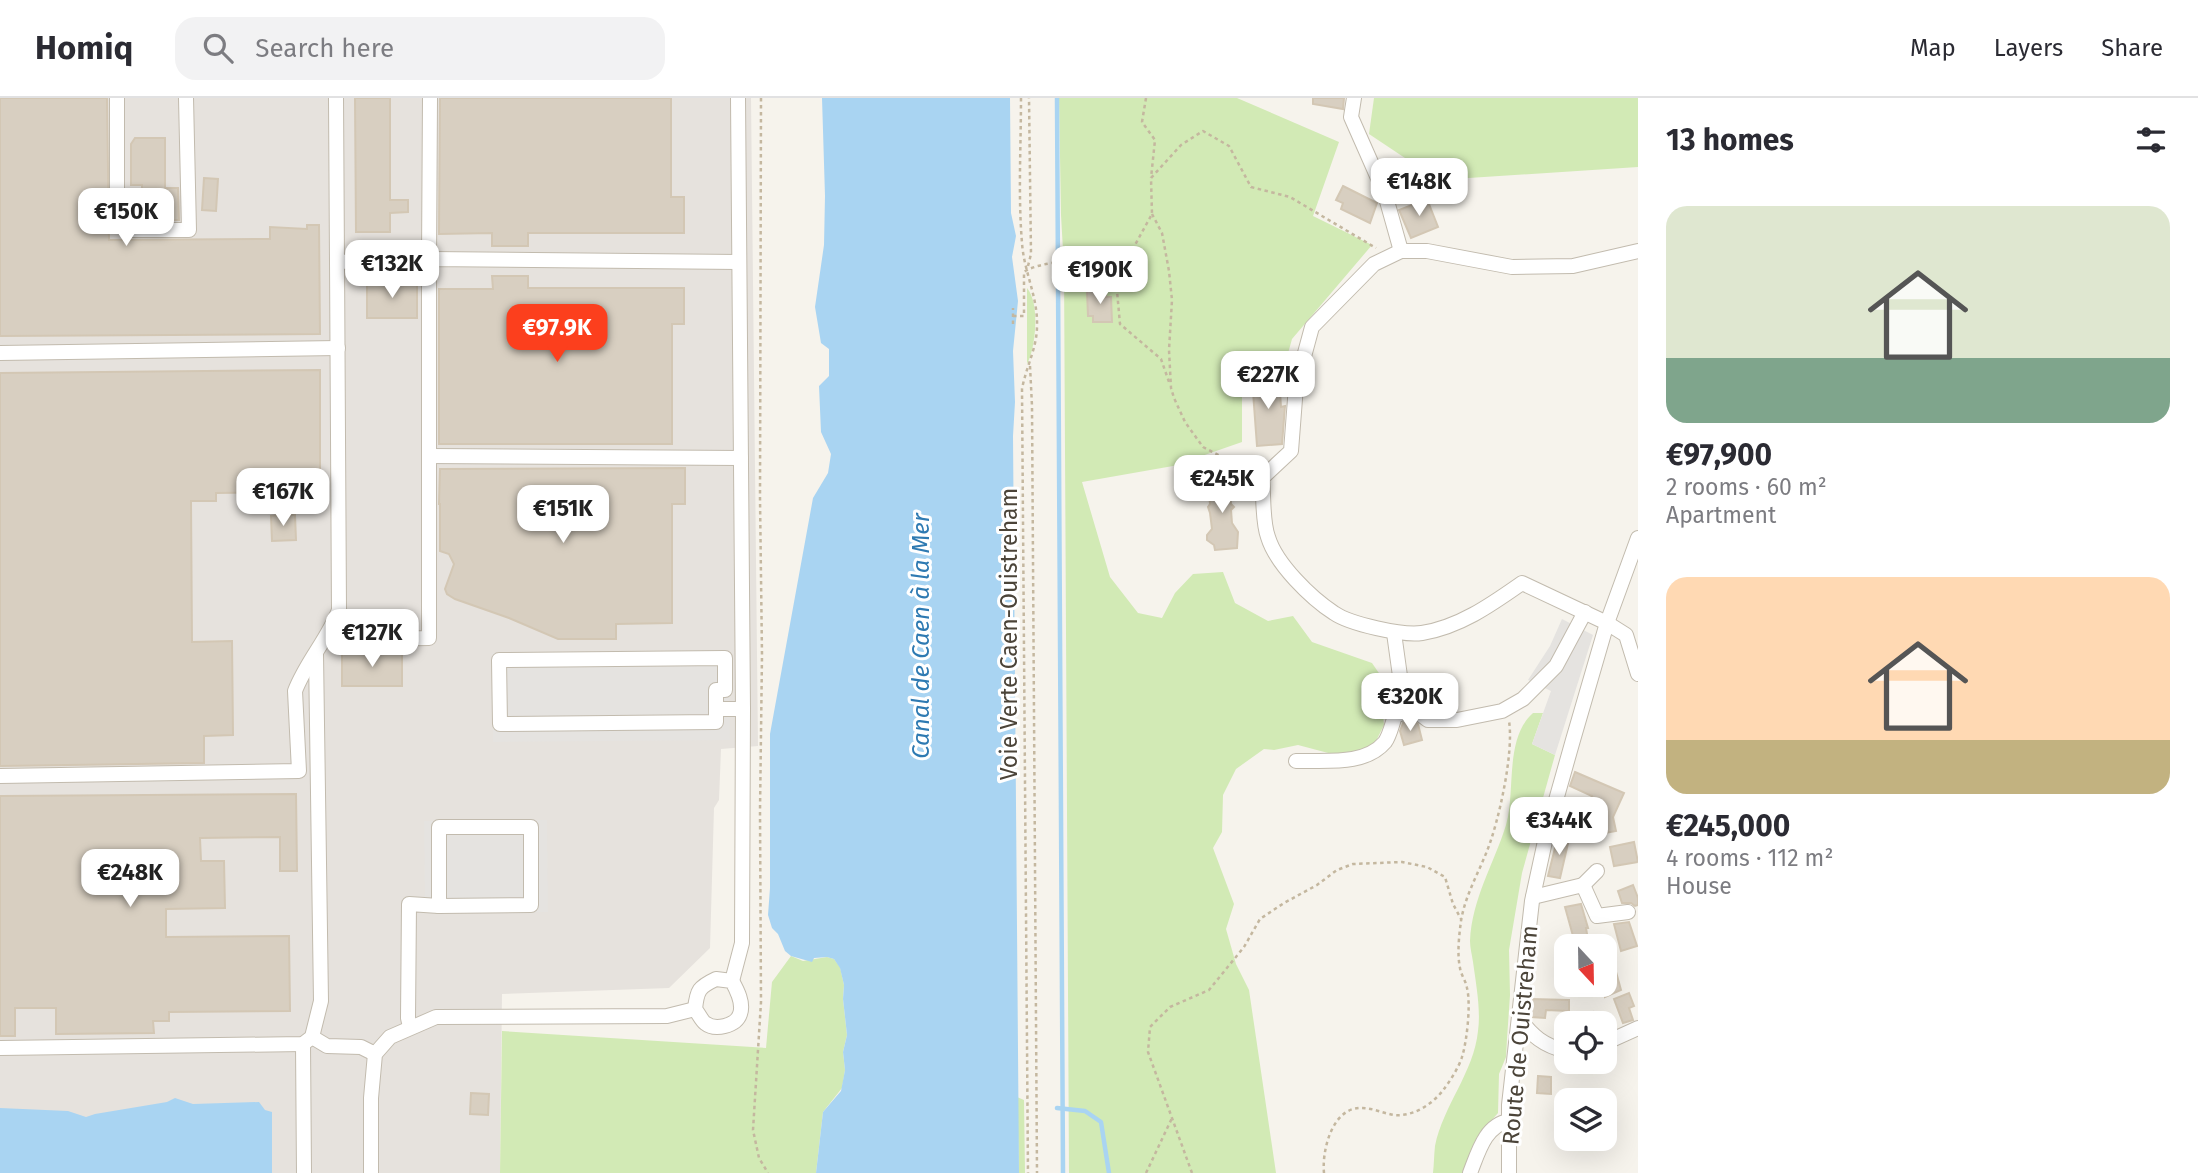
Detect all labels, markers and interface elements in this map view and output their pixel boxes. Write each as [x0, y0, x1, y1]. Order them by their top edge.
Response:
search box [175, 17, 665, 80]
text: Homiq [35, 28, 133, 68]
icon: search [199, 29, 237, 67]
text: Search here [255, 33, 394, 64]
text: Map [1910, 34, 1956, 62]
text: Layers [1994, 34, 2063, 62]
text: Share [2101, 34, 2163, 62]
icon: filters [2132, 121, 2170, 159]
text: 13 homes [1666, 122, 1794, 158]
pin: €148K [1370, 158, 1468, 218]
text: €148K [1387, 167, 1451, 195]
pin: €150K [77, 188, 175, 248]
text: €150K [94, 197, 158, 225]
pin: €132K [343, 240, 441, 300]
pin: €190K [1051, 246, 1149, 306]
text: €132K [361, 249, 423, 277]
icon: home [1855, 252, 1981, 378]
text: €190K [1068, 255, 1132, 283]
pin: €97.9K [500, 304, 614, 364]
text: €97.9K [522, 313, 592, 341]
pin: €227K [1219, 352, 1317, 411]
text: €227K [1237, 360, 1299, 388]
text: €97,900 [1666, 437, 1772, 473]
pin: €245K [1173, 456, 1271, 515]
text: €245K [1190, 464, 1254, 492]
pin: €167K [234, 468, 332, 528]
text: 2 rooms · 60 m² [1666, 473, 1827, 501]
text: €167K [252, 477, 314, 505]
pin: €151K [514, 486, 612, 545]
street label: Voie Verte Caen-Ouistreham [995, 488, 1023, 780]
text: €151K [533, 494, 593, 522]
text: Apartment [1666, 501, 1776, 529]
water label: Canal de Caen à la Mer [907, 512, 935, 759]
pin: €127K [323, 610, 421, 669]
text: €127K [342, 618, 402, 646]
icon: home [1855, 623, 1981, 749]
pin: €320K [1361, 674, 1459, 733]
text: €320K [1377, 682, 1443, 710]
pin: €344K [1510, 798, 1608, 857]
text: €344K [1526, 806, 1592, 834]
text: €245,000 [1666, 808, 1790, 844]
text: 4 rooms · 112 m² [1666, 844, 1833, 872]
pin: €248K [81, 850, 179, 909]
text: €248K [97, 858, 163, 886]
text: House [1666, 872, 1732, 900]
street label: Route de Ouistreham [1496, 924, 1544, 1146]
north arrow [1554, 934, 1617, 998]
map controls [1554, 934, 1617, 1151]
button: locate [1554, 1011, 1617, 1074]
button: layers [1554, 1088, 1617, 1151]

